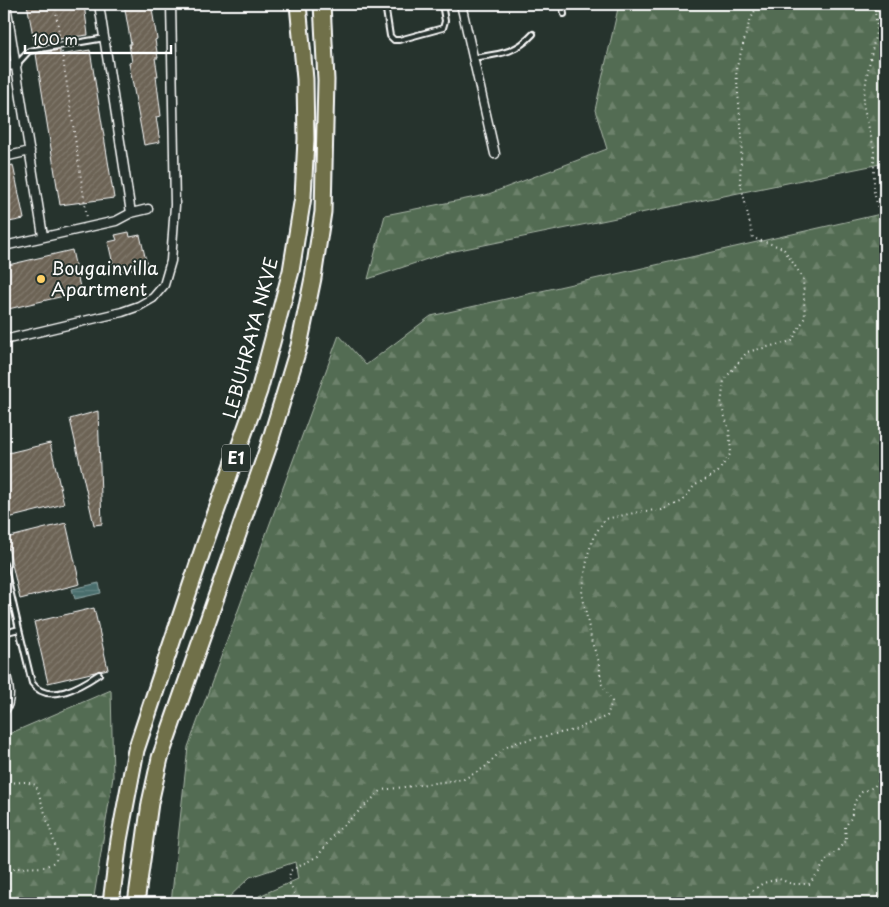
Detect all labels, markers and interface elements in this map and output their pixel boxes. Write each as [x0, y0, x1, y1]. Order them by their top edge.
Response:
scale bar [25, 22, 171, 54]
text: 100 m [32, 27, 78, 50]
place label: Bougainvilla Apartment [51, 254, 159, 302]
street label: LEBUHRAYA NKVE [215, 254, 284, 421]
marker: Bougainvilla Apartment [35, 273, 47, 285]
road number: E1 [222, 444, 250, 472]

